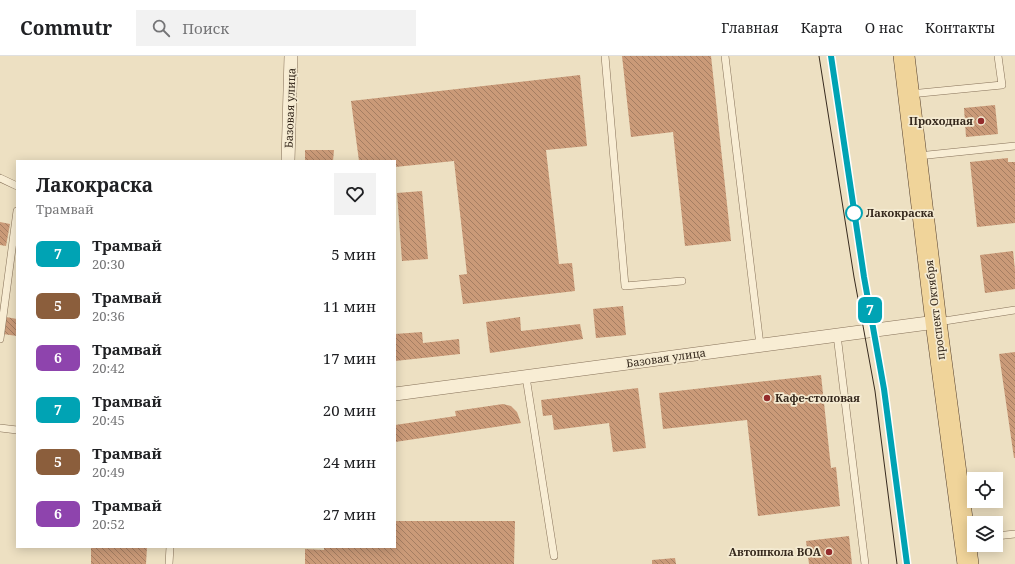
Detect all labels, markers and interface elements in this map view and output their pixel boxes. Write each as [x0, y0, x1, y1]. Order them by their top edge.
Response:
search box [136, 10, 416, 46]
text: Commutr [20, 15, 112, 41]
icon: search [150, 17, 172, 39]
text: Поиск [182, 18, 229, 38]
text: Главная [721, 18, 779, 37]
text: Карта [801, 18, 843, 37]
text: О нас [865, 18, 903, 37]
text: Контакты [925, 18, 995, 37]
street label: Базовая улица [281, 68, 298, 148]
place label: Проходная [909, 113, 973, 128]
marker: Проходная [976, 116, 986, 126]
text: Лакокраска [36, 172, 153, 198]
button: heart [334, 173, 376, 215]
text: Трамвай [36, 200, 94, 218]
marker: Лакокраска [845, 204, 863, 222]
place label: Лакокраска [866, 205, 934, 220]
text: Трамвай [92, 235, 162, 255]
text: 7 [54, 244, 62, 263]
text: 5 мин [331, 244, 376, 264]
text: 20:30 [92, 255, 125, 273]
street label: проспект Октября [921, 259, 948, 361]
text: Трамвай [92, 287, 162, 307]
text: 5 [54, 296, 62, 315]
text: 11 мин [323, 296, 376, 316]
line badge: 7 [857, 297, 883, 323]
text: 7 [866, 300, 874, 319]
text: 20:36 [92, 307, 125, 325]
text: Трамвай [92, 339, 162, 359]
street label: Базовая улица [625, 344, 707, 371]
text: 6 [54, 348, 62, 367]
text: 17 мин [323, 348, 376, 368]
text: 20:42 [92, 359, 125, 377]
place label: Кафе-столовая [775, 390, 860, 405]
text: Трамвай [92, 391, 162, 411]
marker: Кафе-столовая [762, 393, 772, 403]
text: 7 [54, 400, 62, 419]
text: 20 мин [323, 400, 376, 420]
text: 20:45 [92, 411, 125, 429]
text: Трамвай [92, 443, 162, 463]
text: 5 [54, 452, 62, 471]
text: 24 мин [323, 452, 376, 472]
text: 20:49 [92, 463, 125, 481]
map controls [967, 472, 1003, 552]
button: locate [967, 472, 1003, 508]
text: Трамвай [92, 495, 162, 515]
text: 6 [54, 504, 62, 523]
text: 27 мин [323, 504, 376, 524]
text: 20:52 [92, 515, 125, 533]
button: layers [967, 516, 1003, 552]
place label: Автошкола ВОА [729, 544, 822, 559]
marker: Автошкола ВОА [824, 547, 834, 557]

